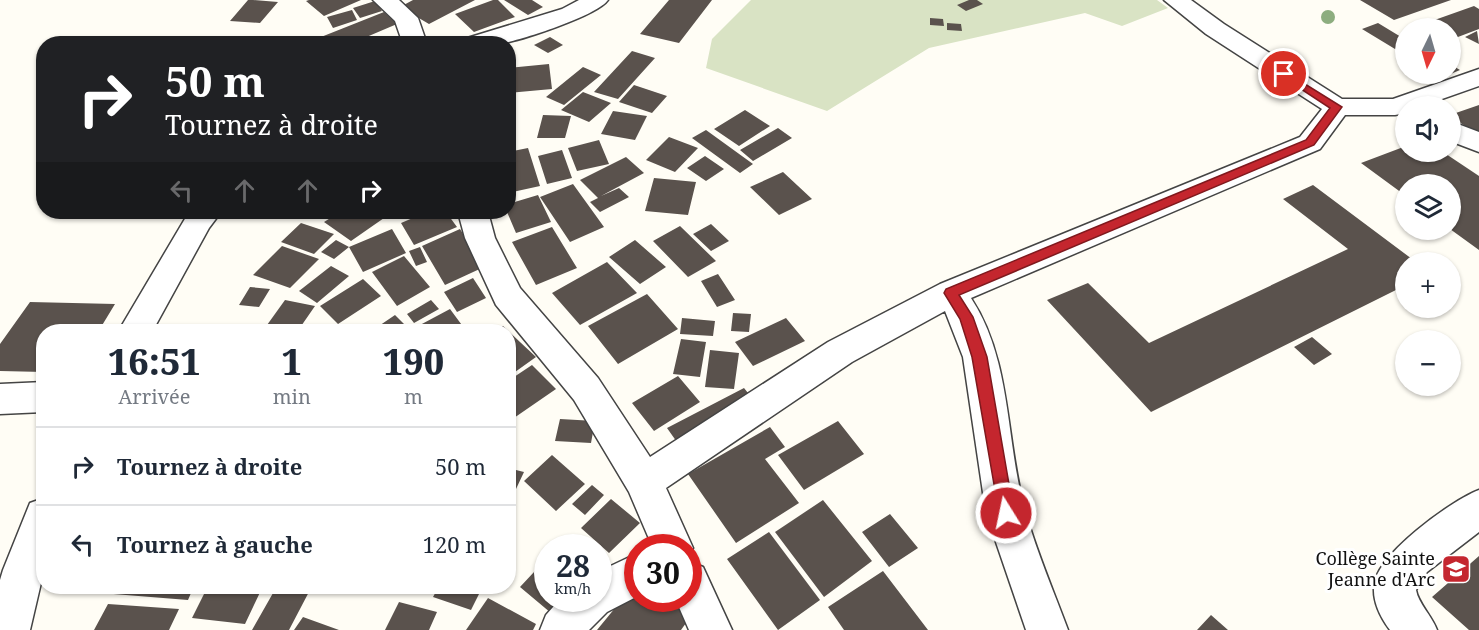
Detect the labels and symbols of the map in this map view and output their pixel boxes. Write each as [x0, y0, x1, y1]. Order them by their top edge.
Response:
north arrow [1395, 18, 1461, 84]
pin [1258, 48, 1309, 99]
position arrow [974, 481, 1038, 545]
speed limit sign: 30 [624, 534, 702, 612]
place label: Collège Sainte Jeanne d'Arc [1316, 546, 1435, 591]
school or university icon: Collège Sainte Jeanne d'Arc [1440, 553, 1472, 585]

